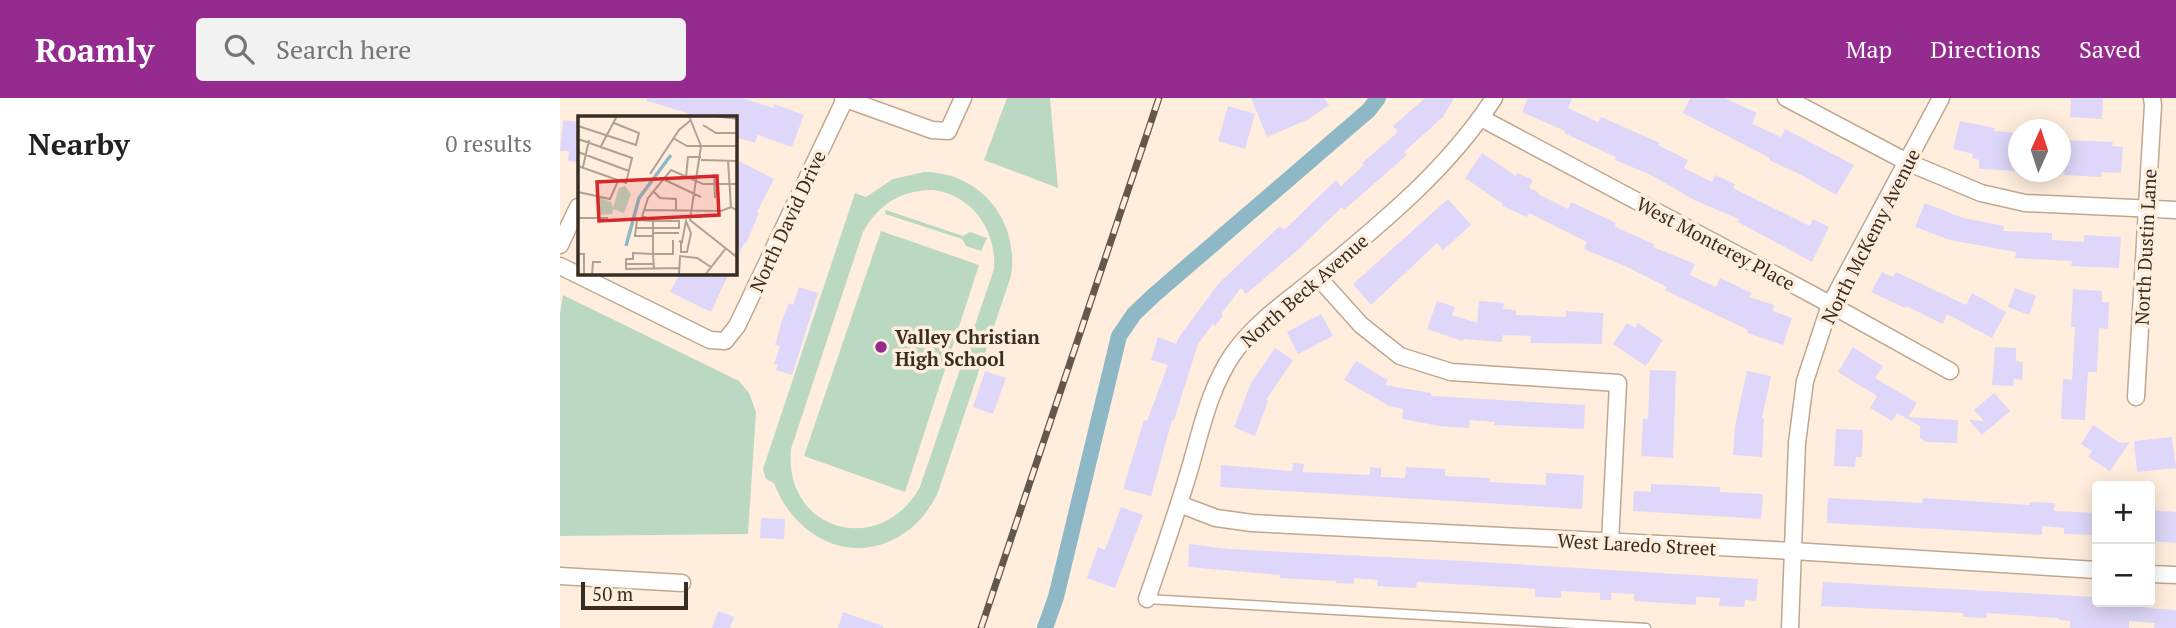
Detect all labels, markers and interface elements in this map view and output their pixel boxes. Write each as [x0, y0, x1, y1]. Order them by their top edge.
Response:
search box [196, 18, 686, 81]
text: Roamly [35, 28, 154, 71]
icon: search [220, 30, 258, 68]
text: Search here [276, 32, 411, 66]
text: Map [1846, 33, 1892, 65]
text: Directions [1930, 33, 2041, 65]
text: Saved [2079, 33, 2141, 65]
inset map [578, 116, 737, 275]
north arrow [2008, 119, 2071, 182]
text: Nearby [28, 124, 130, 164]
text: 0 results [445, 128, 532, 159]
street label: North McKemy Avenue [1815, 144, 1925, 328]
street label: North David Drive [743, 146, 831, 296]
street label: North Dustin Lane [2128, 168, 2162, 326]
street label: West Monterey Place [1632, 191, 1800, 295]
street label: North Beck Avenue [1235, 228, 1373, 352]
place label: Valley Christian High School [895, 324, 1041, 371]
marker: Valley Christian High School [873, 339, 889, 355]
map controls [2092, 481, 2155, 607]
button: + [2092, 481, 2155, 544]
street label: West Laredo Street [1557, 527, 1717, 561]
button: − [2092, 544, 2155, 607]
scale bar [581, 579, 688, 611]
text: 50 m [592, 581, 633, 606]

